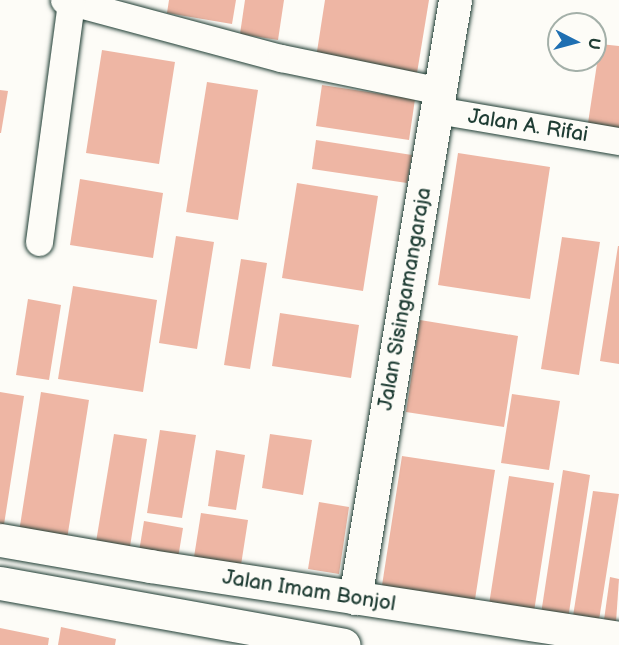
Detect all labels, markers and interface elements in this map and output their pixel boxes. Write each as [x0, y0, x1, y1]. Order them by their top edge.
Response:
north arrow [547, 12, 607, 72]
text: U [583, 37, 603, 50]
street label: Jalan A. Rifai [466, 104, 590, 148]
street label: Jalan Sisingamangaraja [373, 185, 437, 413]
street label: Jalan Imam Bonjol [221, 565, 397, 617]

